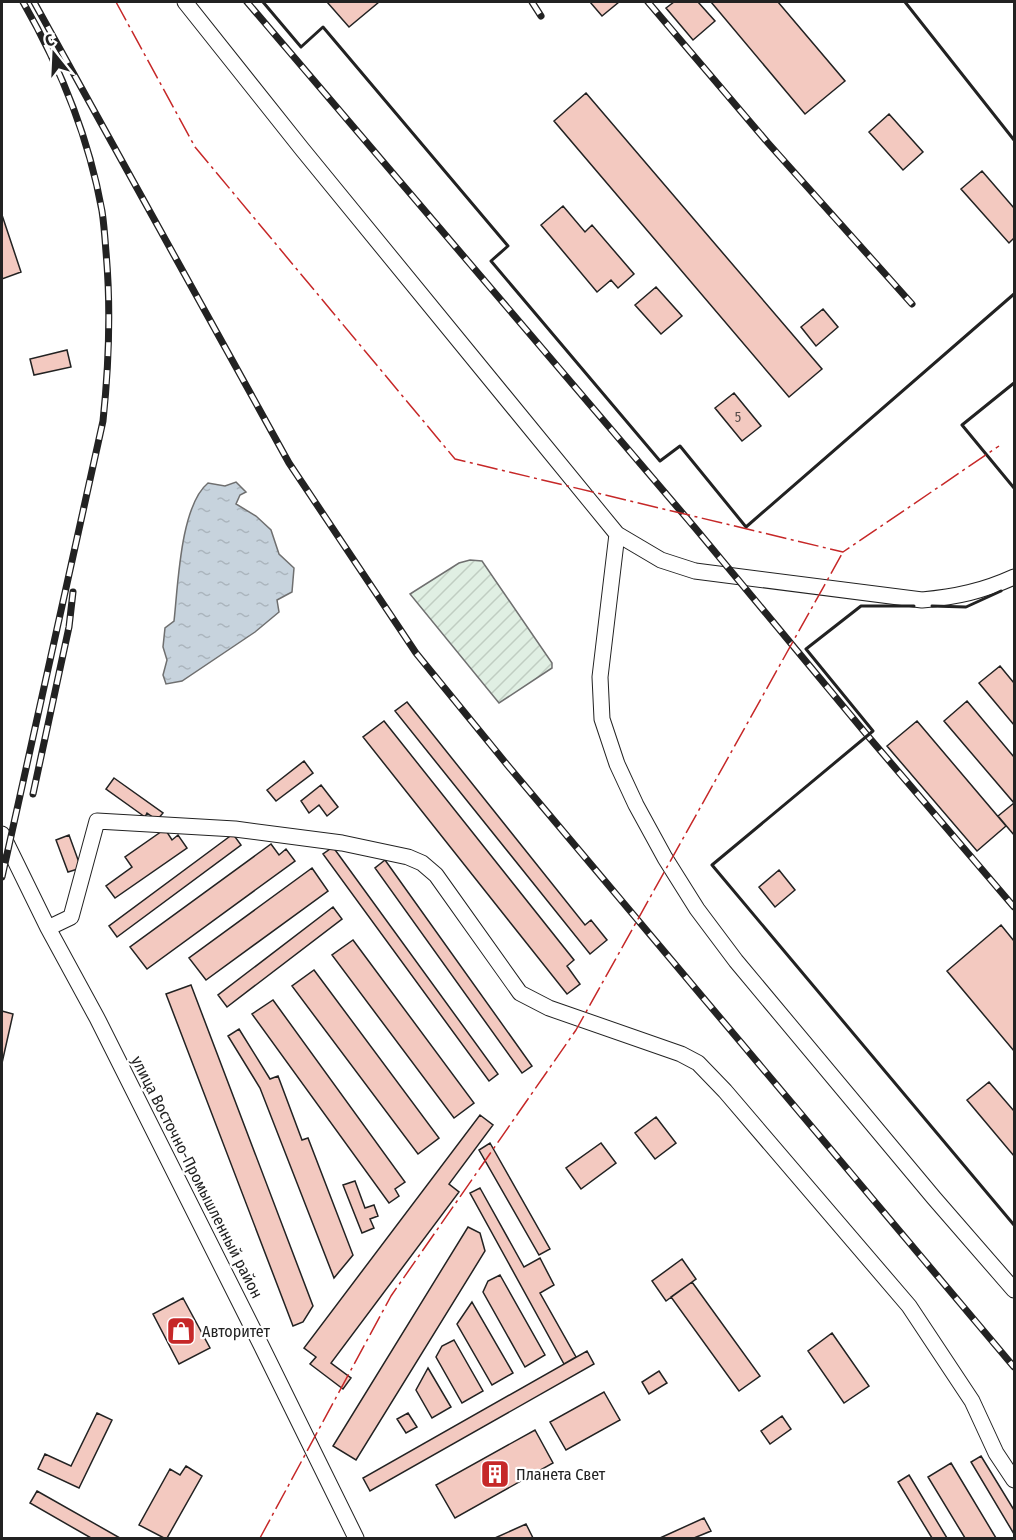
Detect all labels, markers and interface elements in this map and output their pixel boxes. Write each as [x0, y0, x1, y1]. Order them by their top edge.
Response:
north arrow [24, 24, 84, 84]
text: С [43, 30, 57, 51]
house number: 5 [735, 409, 741, 426]
street label: улица Восточно-Промышленный район [127, 1053, 267, 1301]
shop icon: Авторитет [165, 1315, 197, 1347]
place label: Авторитет [202, 1322, 270, 1341]
building icon: Планета Свет [479, 1458, 511, 1490]
place label: Планета Свет [516, 1465, 606, 1484]

